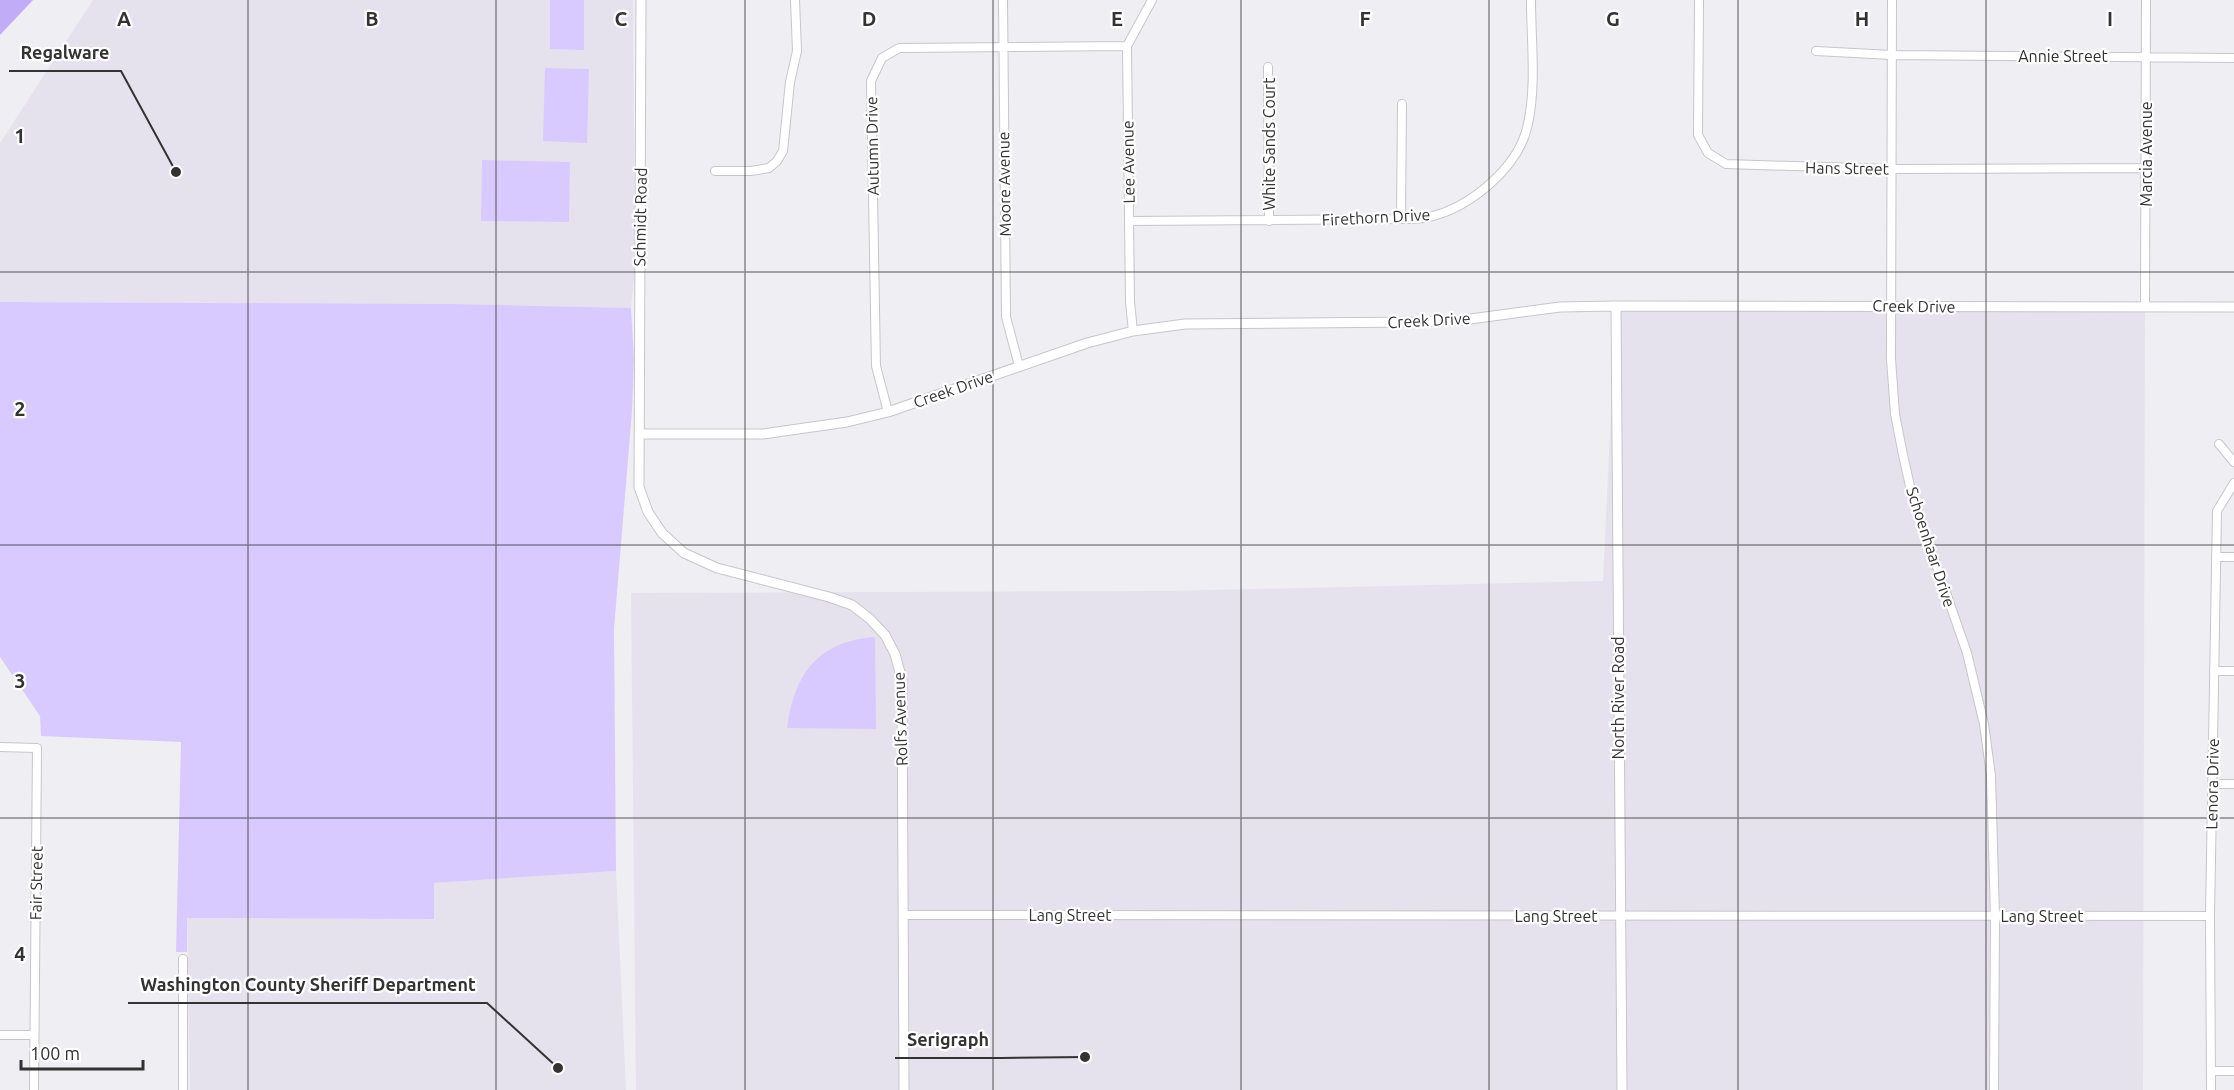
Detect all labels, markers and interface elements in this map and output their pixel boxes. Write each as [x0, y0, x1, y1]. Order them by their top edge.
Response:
text: A [117, 7, 131, 30]
text: B [365, 7, 379, 30]
text: C [615, 7, 628, 30]
text: D [862, 7, 876, 30]
text: E [1111, 7, 1123, 30]
text: F [1359, 7, 1371, 30]
text: G [1606, 7, 1620, 30]
text: H [1855, 7, 1869, 30]
text: I [2107, 7, 2113, 30]
callout: Regalware [9, 35, 121, 71]
text: Regalware [21, 42, 109, 62]
street label: Annie Street [2018, 47, 2109, 65]
street label: White Sands Court [1260, 77, 1278, 210]
street label: Autumn Drive [862, 96, 882, 196]
street label: Marcia Avenue [2137, 101, 2155, 207]
street label: Lee Avenue [1118, 120, 1138, 204]
text: 1 [14, 124, 26, 147]
street label: Moore Avenue [994, 131, 1014, 237]
street label: Hans Street [1805, 158, 1890, 178]
street label: Schmidt Road [630, 167, 650, 267]
street label: Firethorn Drive [1321, 205, 1431, 229]
street label: Creek Drive [1872, 296, 1956, 316]
street label: Creek Drive [1387, 309, 1471, 331]
street label: Creek Drive [911, 367, 995, 411]
text: 2 [14, 397, 26, 420]
street label: Schoenhaar Drive [1903, 485, 1959, 609]
street label: North River Road [1609, 637, 1627, 760]
text: 3 [14, 669, 26, 692]
street label: Rolfs Avenue [889, 672, 911, 766]
street label: Lenora Drive [2202, 738, 2222, 830]
street label: Fair Street [26, 845, 46, 920]
street label: Lang Street [1028, 906, 1112, 924]
street label: Lang Street [1514, 907, 1598, 925]
street label: Lang Street [2000, 907, 2084, 925]
text: 4 [14, 942, 26, 965]
callout: Washington County Sheriff Department [128, 967, 487, 1003]
text: Washington County Sheriff Department [140, 974, 476, 994]
callout: Serigraph [895, 1022, 1001, 1058]
text: Serigraph [907, 1029, 989, 1049]
scale bar [21, 1033, 142, 1071]
text: 100 m [30, 1043, 80, 1063]

